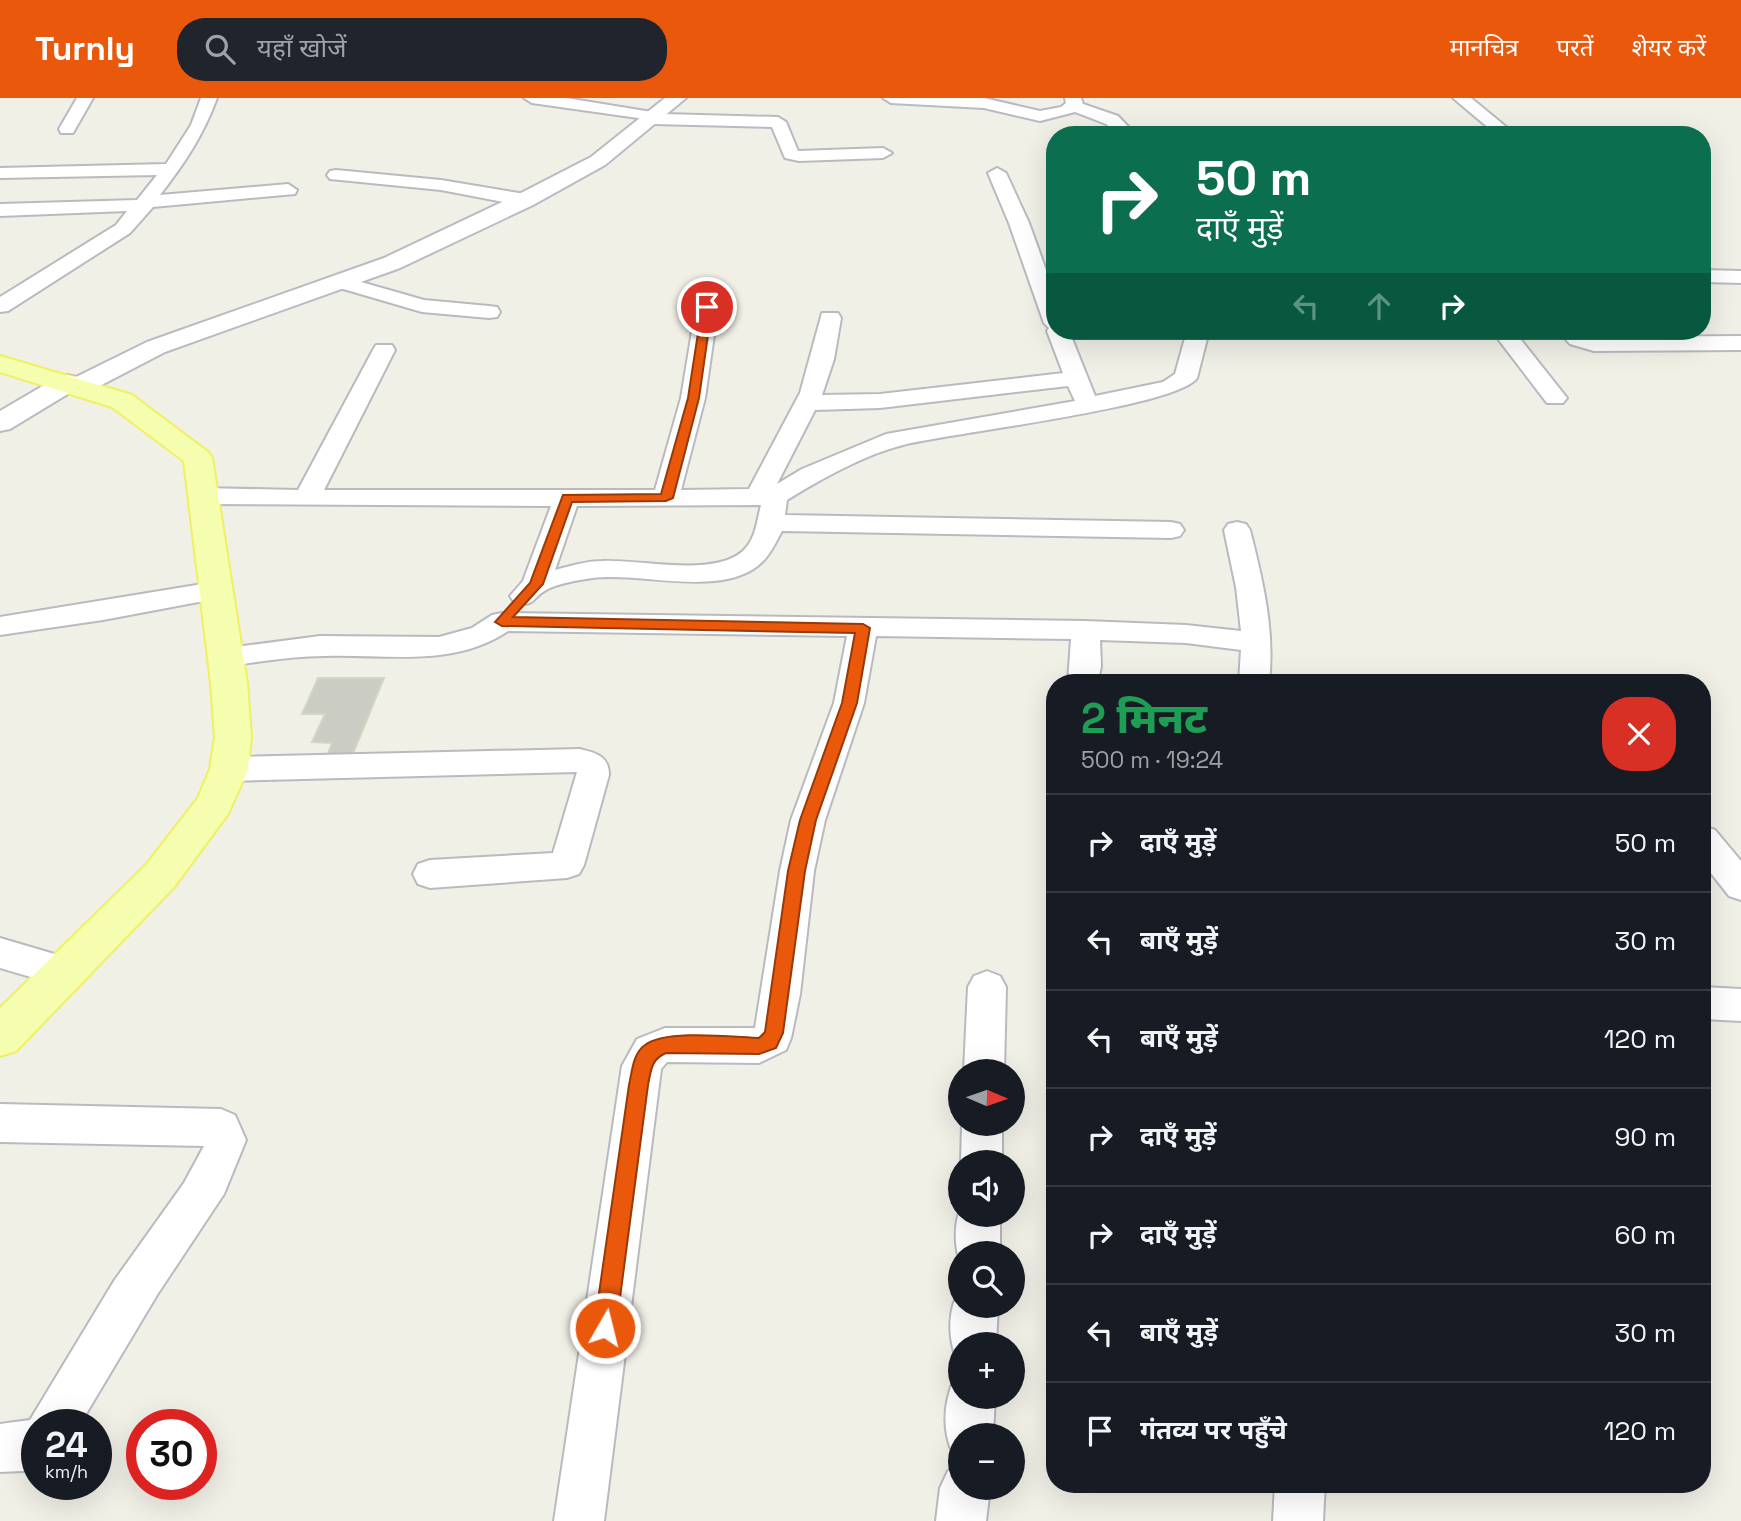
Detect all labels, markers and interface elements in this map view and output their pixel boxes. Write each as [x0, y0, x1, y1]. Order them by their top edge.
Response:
search box [177, 18, 667, 81]
text: Turnly [35, 28, 135, 70]
icon: search [201, 30, 239, 68]
text: यहाँ खोजें [257, 31, 346, 65]
text: मानचित्र [1450, 32, 1518, 63]
text: परतें [1556, 32, 1594, 63]
text: शेयर करें [1632, 32, 1706, 63]
text: 50 m [1196, 147, 1311, 209]
icon: right [1081, 154, 1172, 245]
text: दाएँ मुड़ें [1196, 208, 1283, 248]
pin [677, 277, 737, 337]
icon: left [1287, 287, 1325, 325]
icon: ahead [1360, 287, 1398, 325]
icon: right [1433, 287, 1471, 325]
icon: arrive [688, 288, 726, 326]
text: 2 मिनट [1081, 692, 1207, 745]
button: close [1602, 697, 1676, 771]
text: 500 m · 19:24 [1081, 745, 1223, 775]
icon: right [1081, 824, 1119, 862]
text: दाएँ मुड़ें [1140, 825, 1216, 859]
text: 50 m [1615, 826, 1676, 860]
icon: left [1081, 922, 1119, 960]
text: बाएँ मुड़ें [1140, 923, 1218, 957]
text: 30 m [1615, 924, 1676, 958]
icon: left [1081, 1020, 1119, 1058]
text: बाएँ मुड़ें [1140, 1021, 1218, 1055]
text: 120 m [1604, 1022, 1676, 1056]
north arrow [948, 1059, 1026, 1136]
map controls [948, 1059, 1025, 1500]
icon: right [1081, 1118, 1119, 1156]
text: दाएँ मुड़ें [1140, 1119, 1216, 1153]
text: 90 m [1614, 1120, 1676, 1154]
button: sound [948, 1150, 1025, 1227]
icon: right [1081, 1216, 1119, 1254]
text: दाएँ मुड़ें [1140, 1217, 1216, 1251]
text: 60 m [1614, 1218, 1676, 1252]
button: search [948, 1241, 1025, 1318]
position arrow [568, 1291, 642, 1365]
icon: left [1081, 1314, 1119, 1352]
text: बाएँ मुड़ें [1140, 1315, 1218, 1349]
text: 30 m [1615, 1316, 1676, 1350]
button: + [948, 1332, 1025, 1409]
speed limit sign: 30 [126, 1409, 217, 1500]
icon: arrive [1081, 1412, 1119, 1450]
text: गंतव्य पर पहुँचे [1140, 1413, 1287, 1447]
text: 120 m [1604, 1414, 1676, 1448]
text: 24 [45, 1423, 88, 1467]
button: − [948, 1423, 1025, 1500]
text: km/h [45, 1460, 88, 1483]

